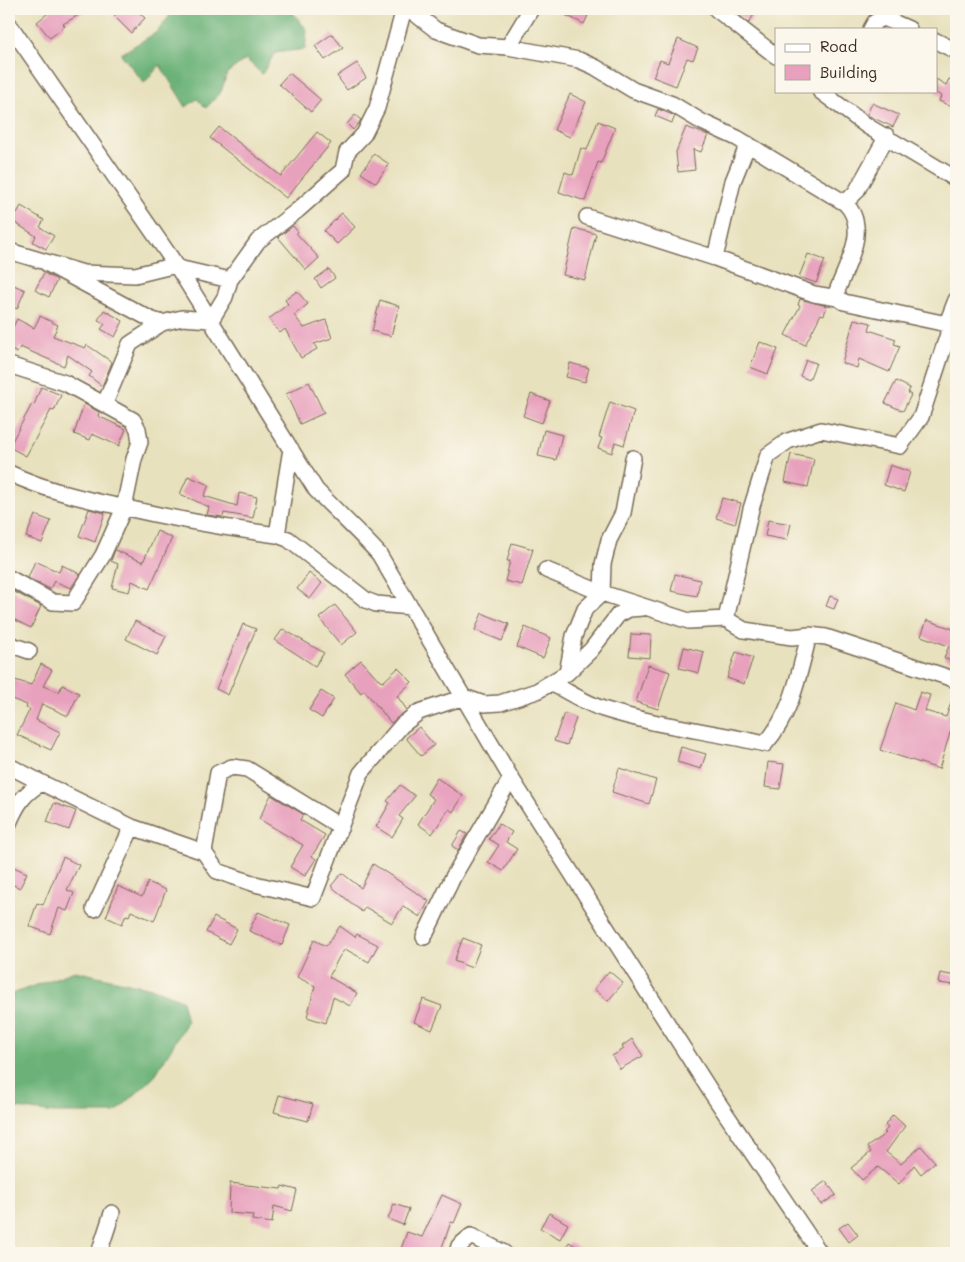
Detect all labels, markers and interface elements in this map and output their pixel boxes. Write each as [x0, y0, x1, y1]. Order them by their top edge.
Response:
legend [775, 28, 938, 92]
text: Road [820, 36, 857, 56]
text: Building [820, 62, 877, 82]

